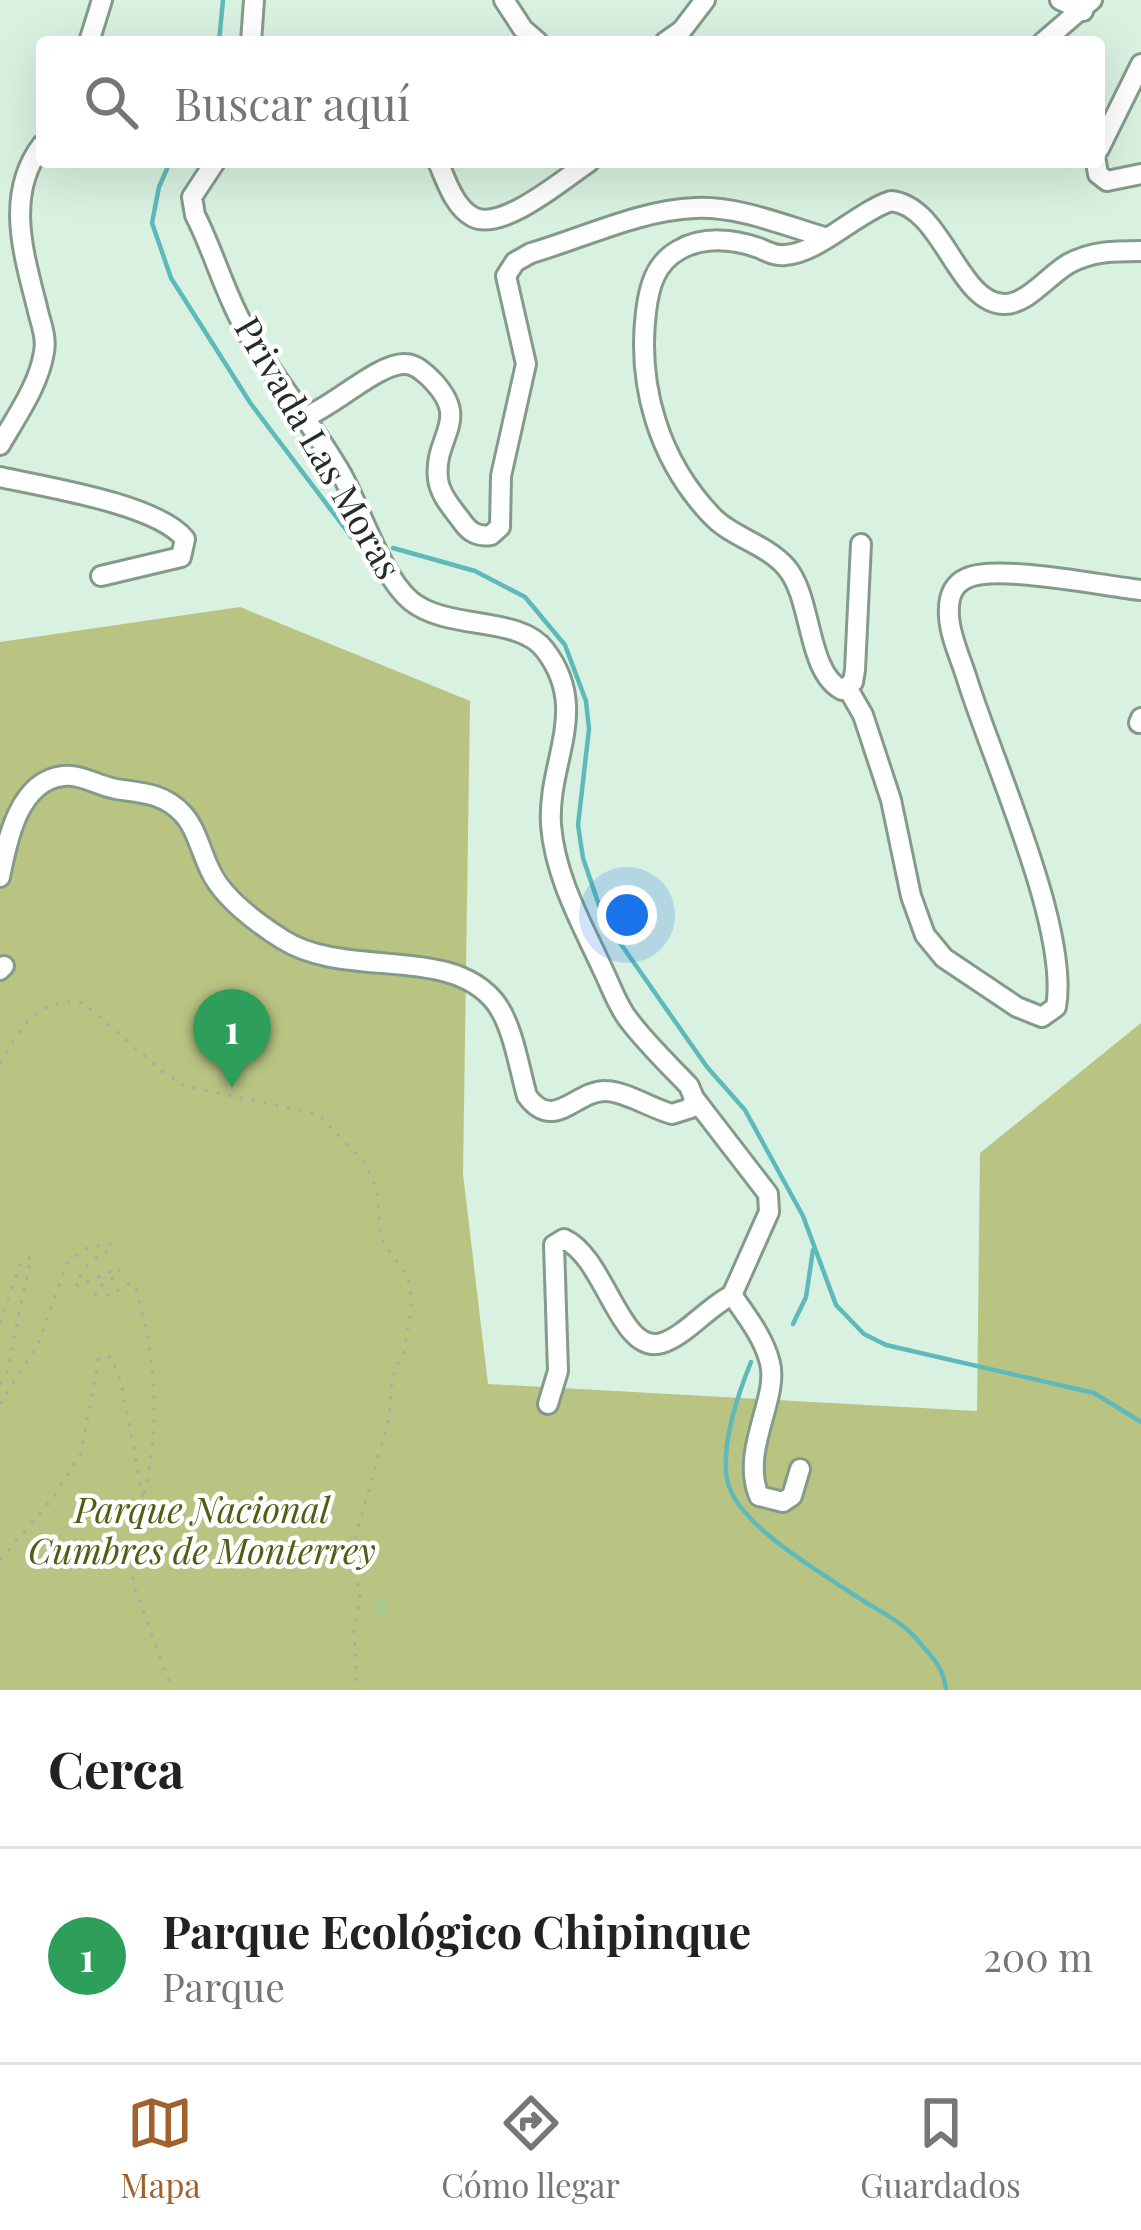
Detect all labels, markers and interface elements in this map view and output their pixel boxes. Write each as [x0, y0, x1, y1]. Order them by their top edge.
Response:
search box [36, 36, 1105, 168]
icon: search [78, 69, 144, 135]
text: Buscar aquí [174, 72, 410, 132]
street label: Privada Las Moras [225, 307, 414, 587]
your location [597, 885, 657, 945]
pin: 1 [193, 989, 271, 1088]
park label: Parque Nacional Cumbres de Monterrey [28, 1484, 376, 1573]
text: Cerca [48, 1734, 184, 1802]
text: Parque Ecológico Chipinque [162, 1900, 751, 1960]
text: 1 [80, 1930, 94, 1982]
text: 200 m [983, 1930, 1093, 1982]
text: Parque [162, 1960, 285, 2012]
tab: Mapa [120, 2090, 201, 2206]
tab: Cómo llegar [441, 2090, 620, 2206]
tab: Guardados [860, 2090, 1021, 2206]

